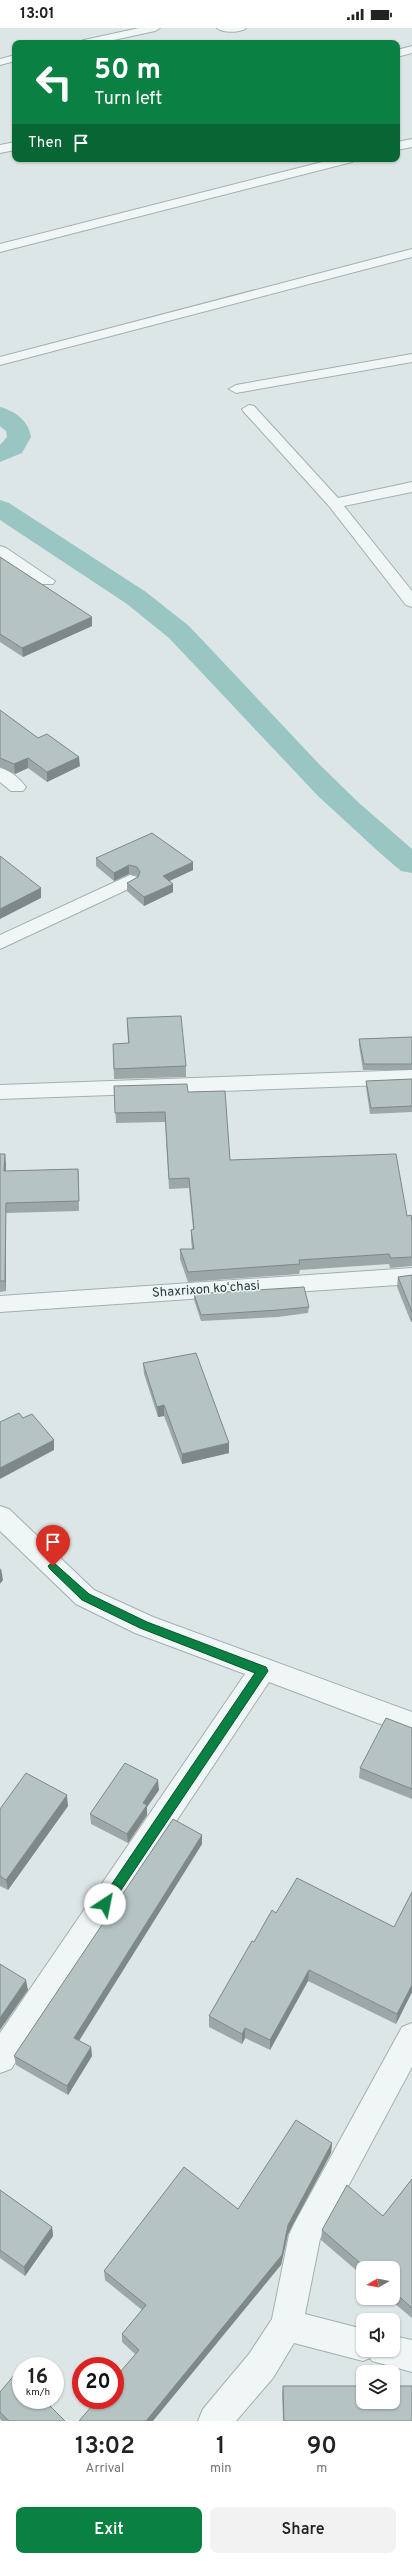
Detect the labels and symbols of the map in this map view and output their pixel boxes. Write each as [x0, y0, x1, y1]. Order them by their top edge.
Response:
street label: Shaxrixon koʻchasi [152, 1278, 260, 1302]
pin [36, 1525, 70, 1566]
position arrow [84, 1883, 126, 1925]
north arrow [356, 2261, 400, 2305]
speed limit sign: 20 [72, 2357, 124, 2409]

